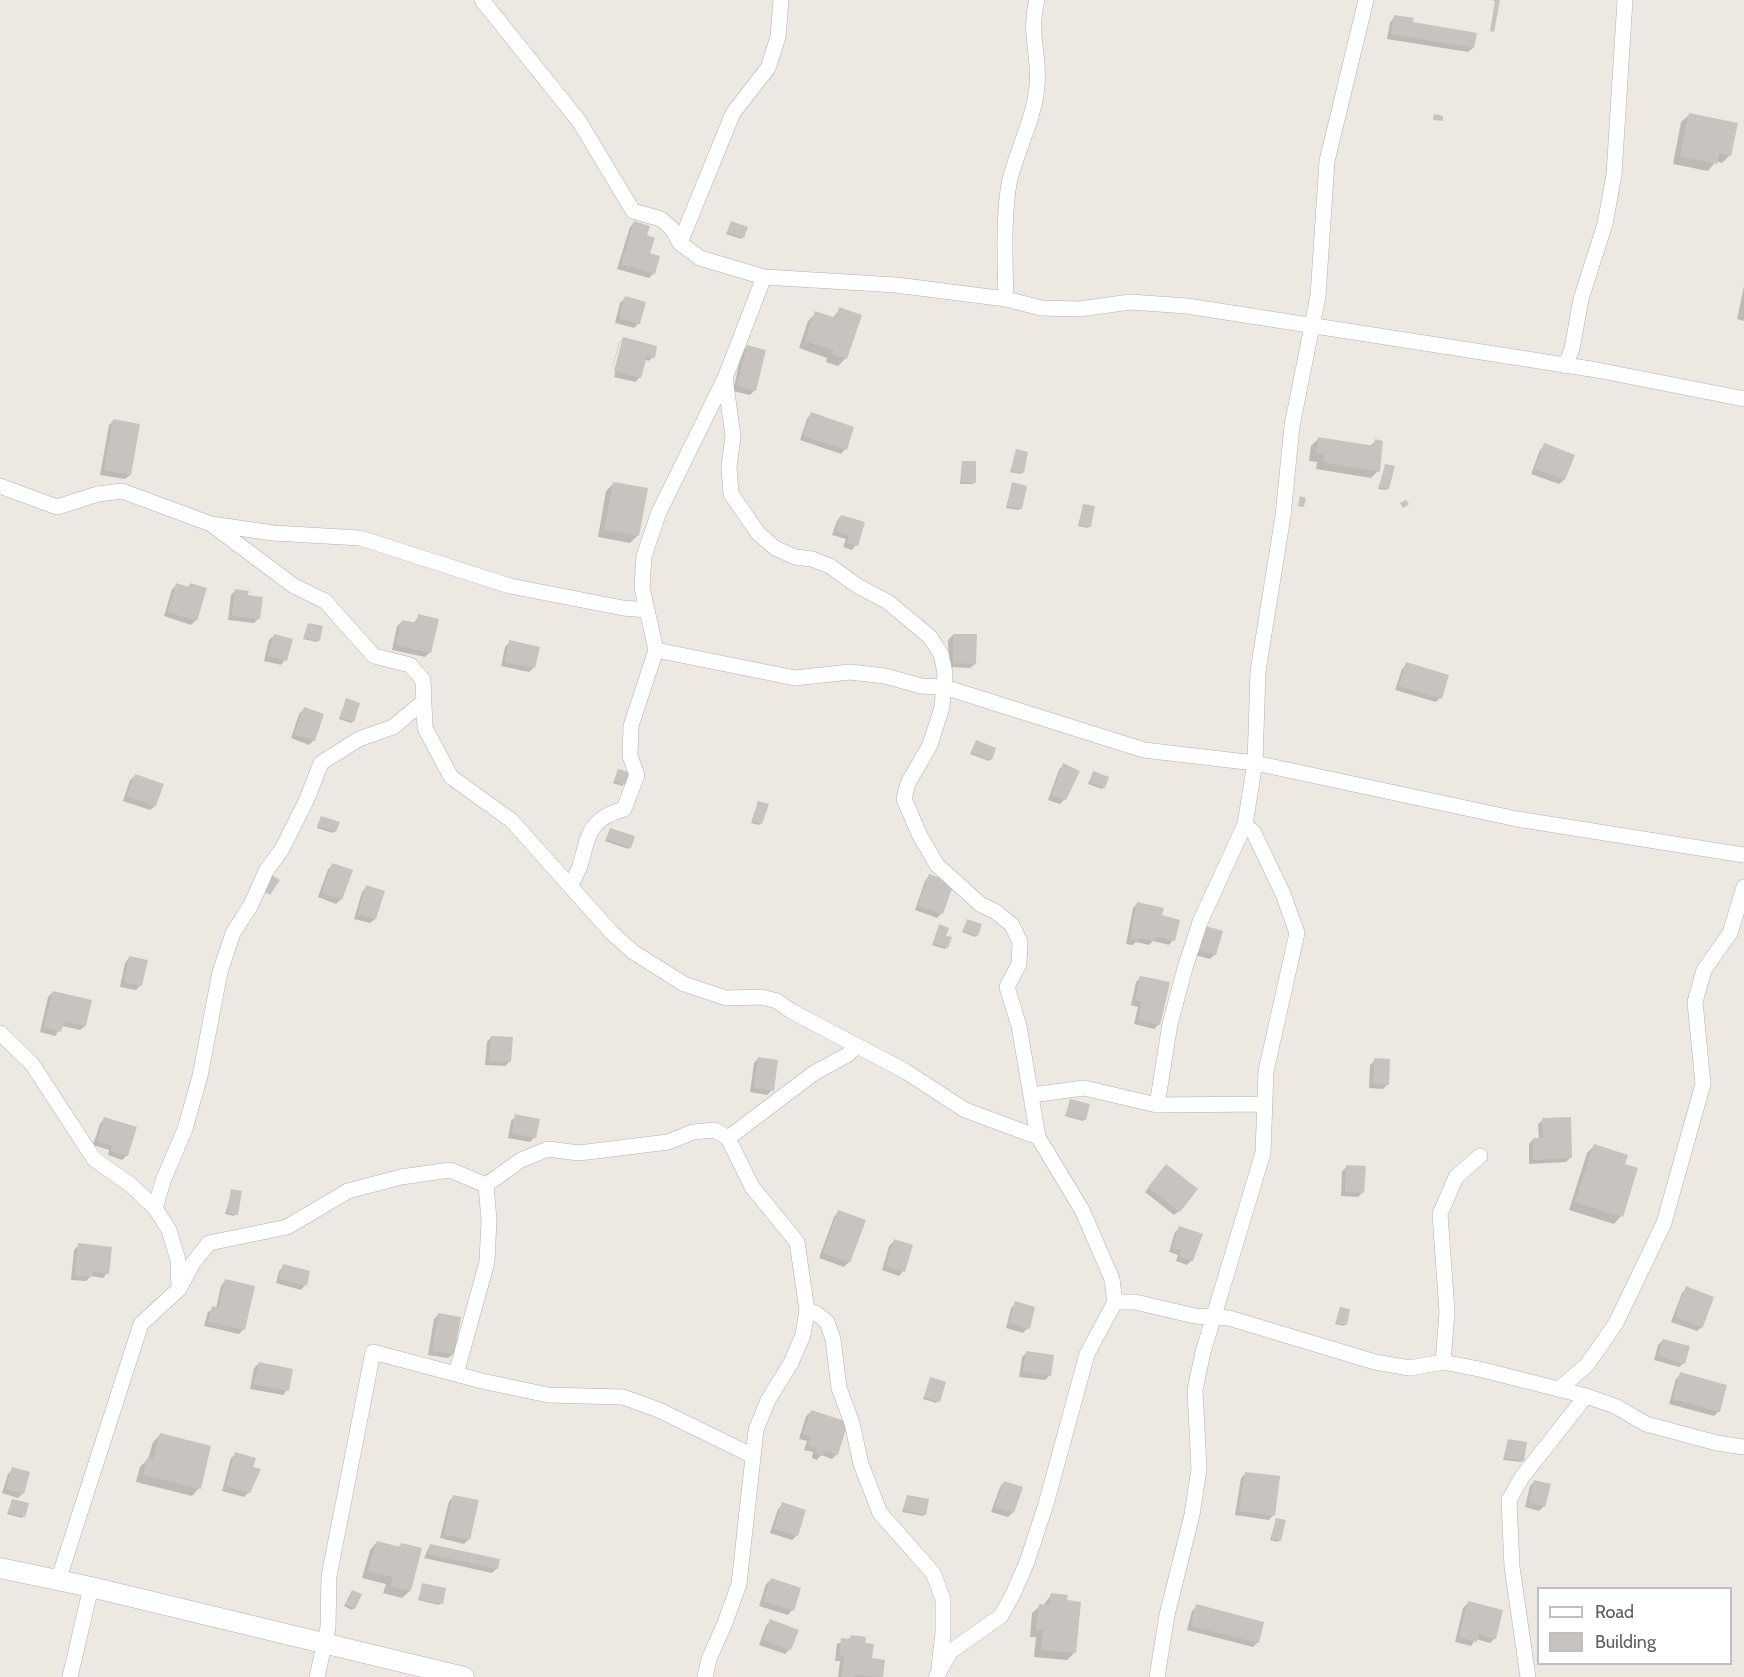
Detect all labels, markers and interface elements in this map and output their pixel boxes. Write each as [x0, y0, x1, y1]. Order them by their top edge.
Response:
legend [1537, 1587, 1732, 1665]
text: Road [1595, 1601, 1634, 1623]
text: Building [1595, 1631, 1656, 1653]

